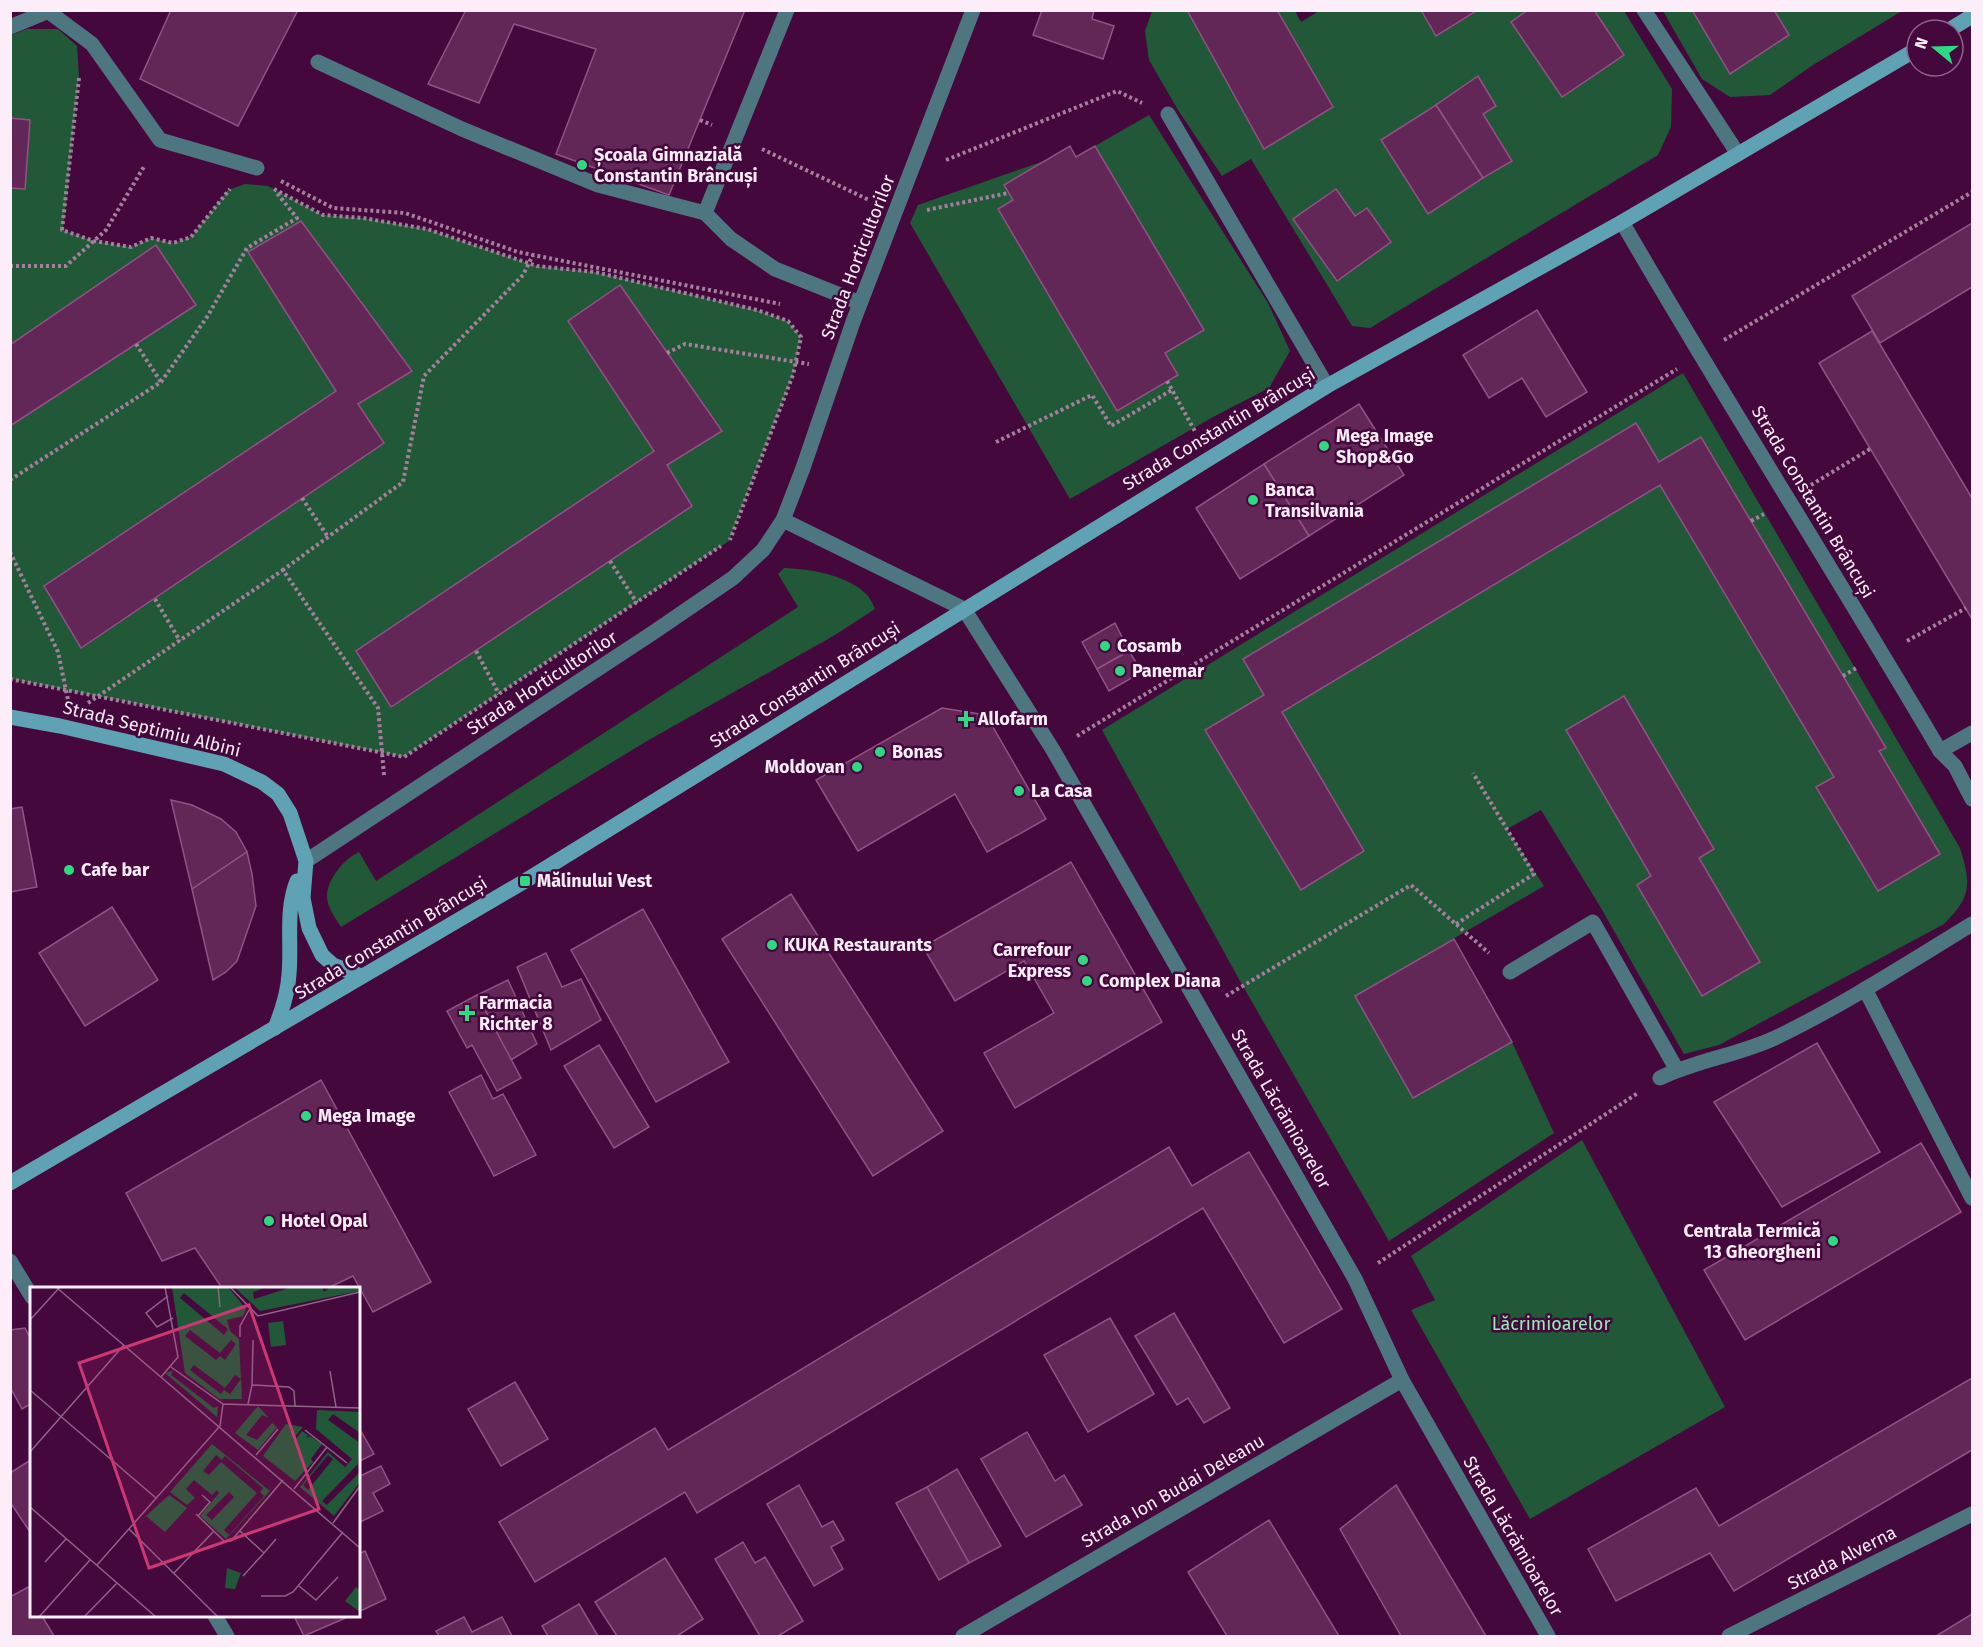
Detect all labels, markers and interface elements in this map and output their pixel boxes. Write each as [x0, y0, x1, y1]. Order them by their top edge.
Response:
north arrow [1905, 18, 1965, 78]
text: N [1911, 35, 1932, 51]
place label: Școala Gimnazială Constantin Brâncuși [594, 144, 758, 188]
marker: Școala Gimnazială Constantin Brâncuși [575, 158, 589, 172]
street label: Strada Horticultorilor [816, 172, 900, 342]
street label: Strada Constantin Brâncuși [1119, 363, 1320, 496]
street label: Strada Constantin Brâncuși [1746, 402, 1879, 603]
place label: Mega Image Shop&Go [1336, 425, 1433, 468]
marker: Mega Image Shop&Go [1317, 439, 1331, 453]
place label: Banca Transilvania [1265, 479, 1364, 522]
marker: Banca Transilvania [1246, 493, 1260, 507]
street label: Strada Constantin Brâncuși [706, 617, 905, 754]
street label: Strada Horticultorilor [463, 626, 621, 740]
place label: Cosamb [1117, 635, 1182, 657]
marker: Cosamb [1098, 639, 1112, 653]
place label: Panemar [1132, 660, 1205, 682]
marker: Panemar [1113, 664, 1127, 678]
street label: Strada Septimiu Albini [61, 696, 243, 762]
place label: Allofarm [977, 708, 1048, 730]
marker: Allofarm [959, 712, 973, 726]
place label: Bonas [892, 741, 943, 763]
marker: Bonas [873, 745, 887, 759]
place label: Moldovan [765, 756, 845, 778]
marker: Moldovan [850, 760, 864, 774]
place label: La Casa [1031, 780, 1093, 802]
marker: La Casa [1012, 784, 1026, 798]
place label: Cafe bar [81, 859, 150, 881]
marker: Cafe bar [62, 863, 76, 877]
place label: Mălinului Vest [537, 870, 653, 892]
street label: Strada Constantin Brâncuși [291, 872, 492, 1005]
marker: Mălinului Vest [518, 874, 532, 888]
place label: KUKA Restaurants [784, 934, 932, 956]
marker: KUKA Restaurants [765, 938, 779, 952]
place label: Carrefour Express [993, 939, 1072, 982]
marker: Carrefour Express [1076, 953, 1090, 967]
place label: Complex Diana [1099, 970, 1221, 992]
marker: Complex Diana [1080, 974, 1094, 988]
place label: Farmacia Richter 8 [479, 992, 553, 1035]
marker: Farmacia Richter 8 [460, 1006, 474, 1020]
street label: Strada Lăcrămioarelor [1226, 1025, 1336, 1193]
place label: Mega Image [318, 1105, 415, 1127]
marker: Mega Image [299, 1109, 313, 1123]
place label: Hotel Opal [281, 1210, 368, 1232]
marker: Hotel Opal [262, 1214, 276, 1228]
place label: Centrala Termică 13 Gheorgheni [1684, 1220, 1821, 1263]
marker: Centrala Termică 13 Gheorgheni [1826, 1234, 1840, 1248]
inset map [30, 1287, 360, 1617]
park label: Lăcrimioarelor [1492, 1313, 1610, 1335]
street label: Strada Ion Budai Deleanu [1078, 1430, 1268, 1552]
street label: Strada Lăcrămioarelor [1458, 1452, 1568, 1620]
street label: Strada Alverna [1784, 1521, 1900, 1595]

